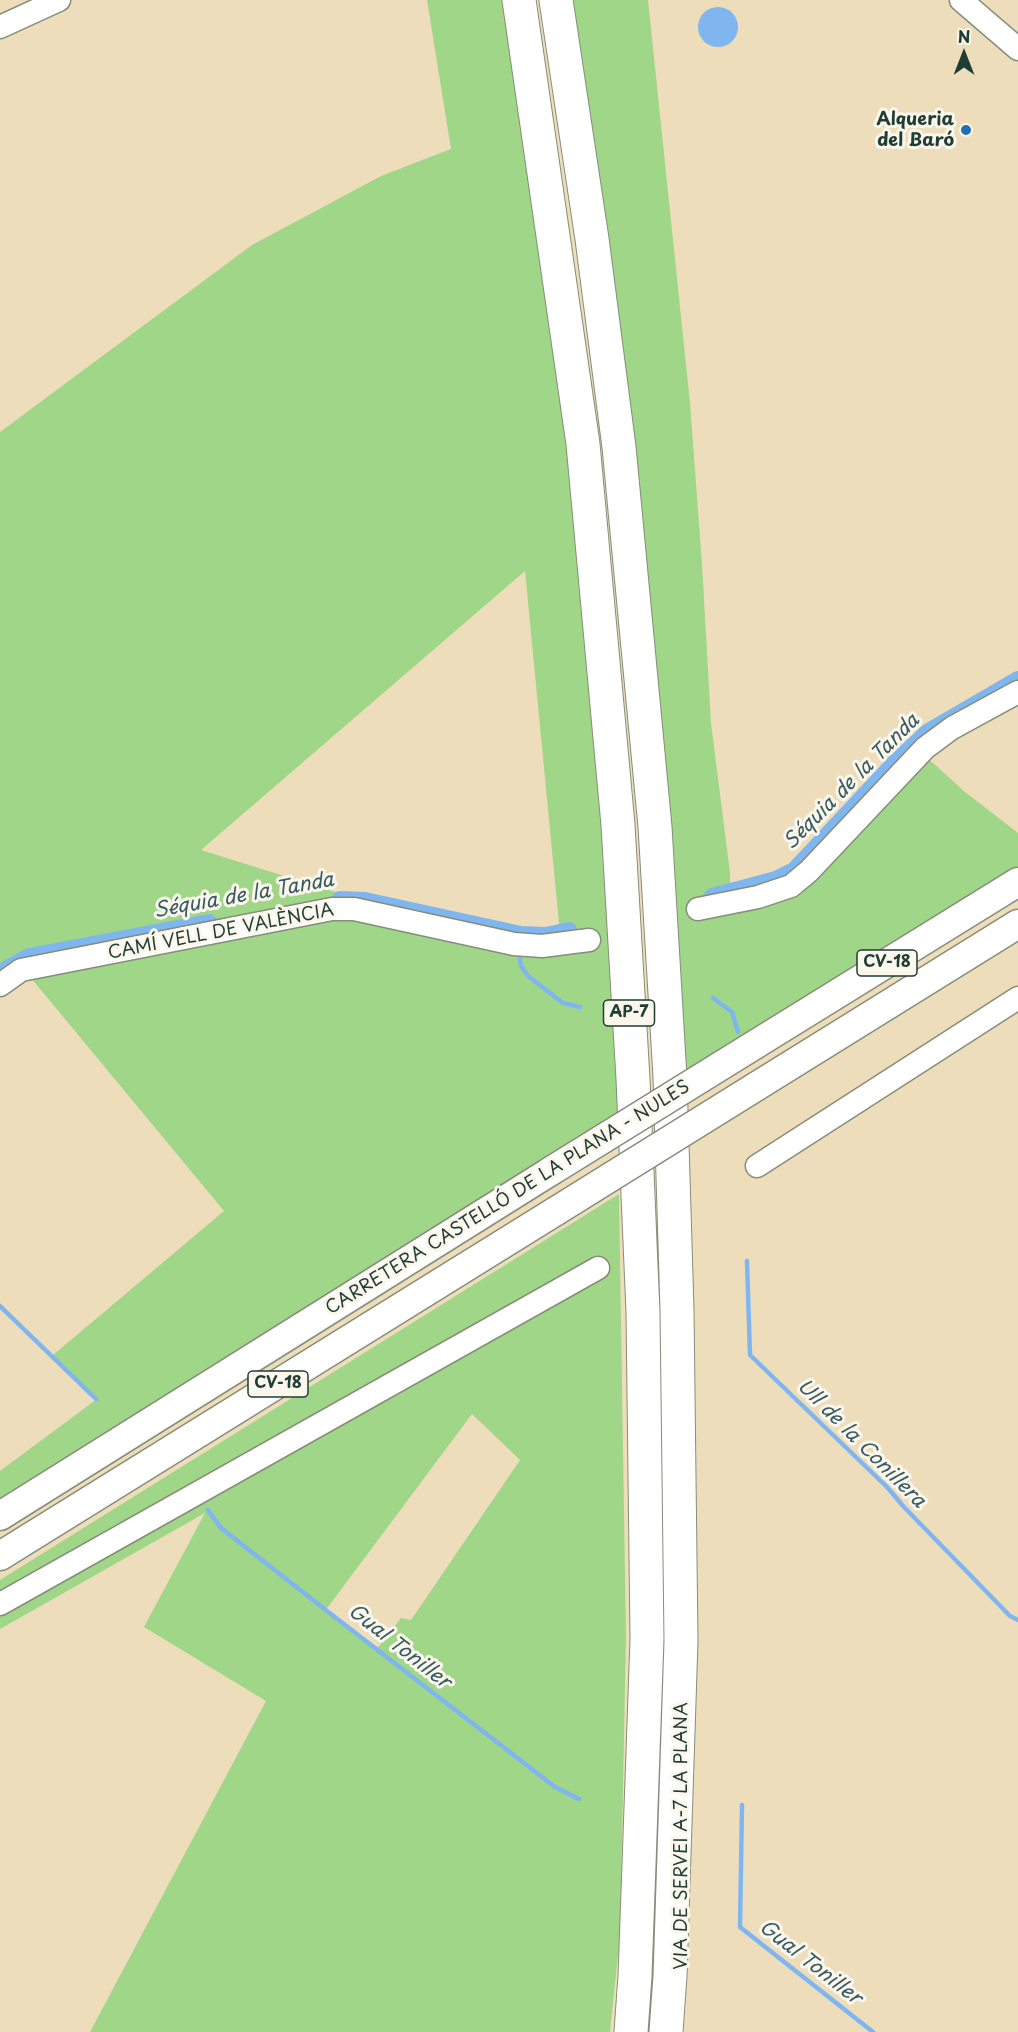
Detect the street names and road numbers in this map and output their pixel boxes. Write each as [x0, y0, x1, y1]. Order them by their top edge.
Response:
street label: CAMÍ VELL DE VALÈNCIA [106, 899, 336, 965]
road number: CV-18 [857, 950, 917, 976]
road number: AP-7 [604, 1000, 654, 1026]
street label: CARRETERA CASTELLÓ DE LA PLANA - NULES [322, 1076, 694, 1320]
road number: CV-18 [248, 1371, 308, 1397]
street label: VIA DE SERVEI A-7 LA PLANA [671, 1702, 693, 1970]

